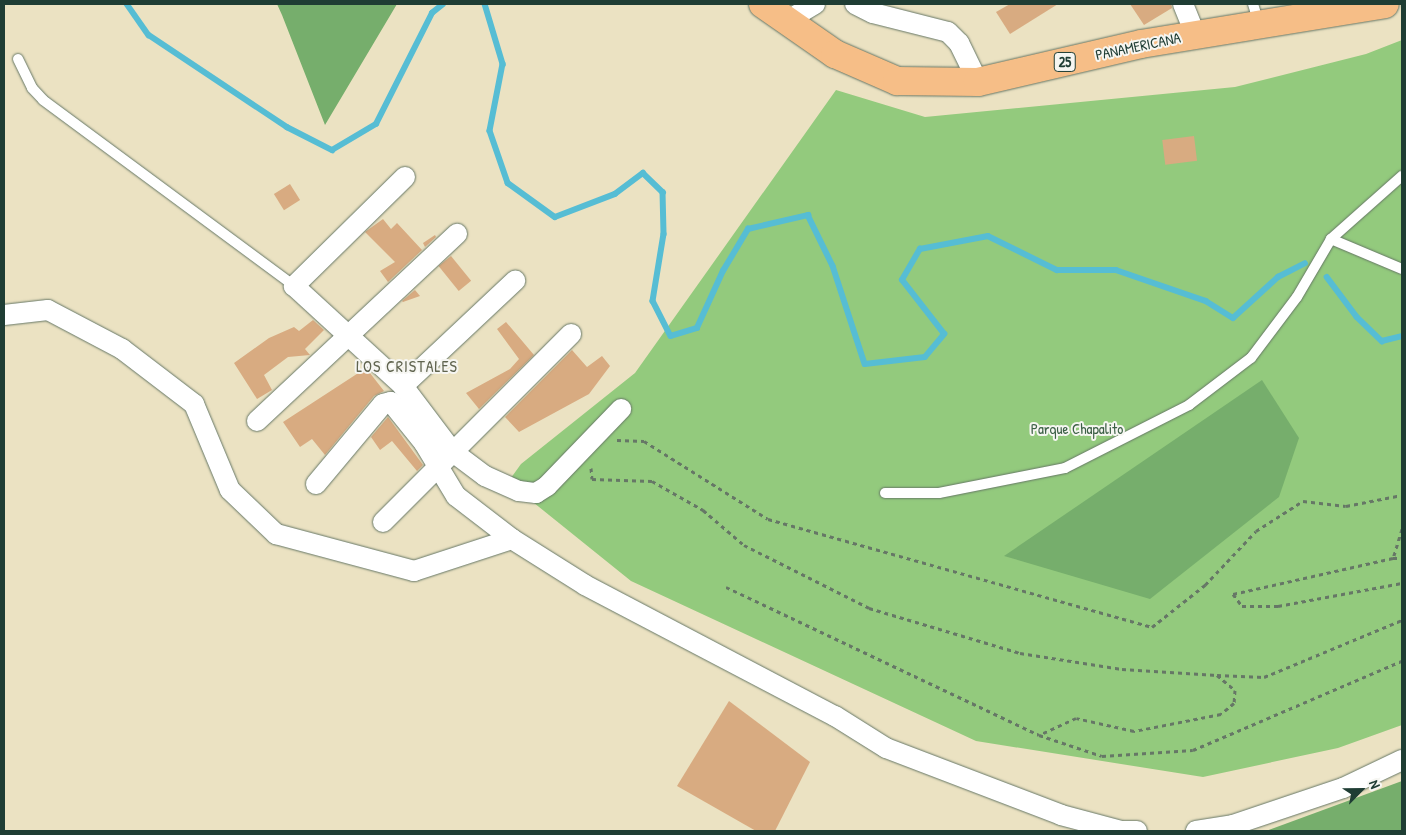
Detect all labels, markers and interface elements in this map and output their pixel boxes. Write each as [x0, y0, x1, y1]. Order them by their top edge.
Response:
street label: PANAMERICANA [1094, 28, 1182, 64]
road number: 25 [1054, 51, 1076, 74]
district label: LOS CRISTALES [355, 356, 459, 376]
park label: Parque Chapalito [1031, 420, 1123, 438]
north arrow [1336, 765, 1386, 815]
text: N [1365, 777, 1385, 791]

